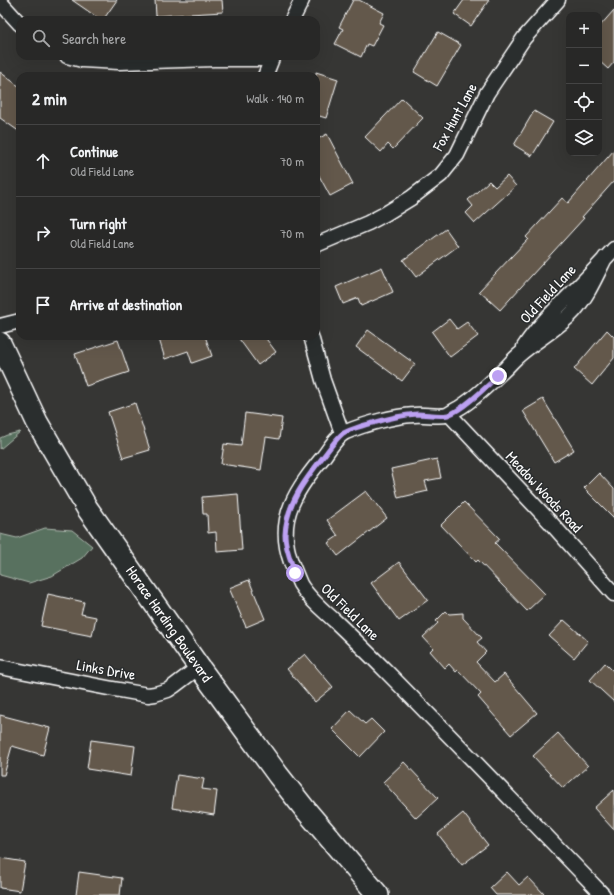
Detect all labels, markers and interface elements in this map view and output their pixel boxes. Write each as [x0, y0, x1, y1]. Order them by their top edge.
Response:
map controls [566, 12, 602, 156]
button: + [566, 12, 602, 48]
search box [16, 16, 320, 60]
icon: search [30, 27, 52, 49]
text: Search here [62, 28, 126, 49]
button: − [566, 48, 602, 84]
street label: Fox Hunt Lane [427, 79, 482, 155]
button: locate [566, 84, 602, 120]
text: 2 min [32, 87, 67, 110]
text: Walk · 140 m [246, 89, 304, 107]
button: layers [566, 120, 602, 156]
text: Continue [70, 141, 118, 162]
icon: ahead [32, 150, 54, 172]
text: 70 m [280, 152, 304, 170]
text: Old Field Lane [70, 162, 134, 180]
text: Turn right [70, 213, 126, 234]
icon: right [32, 222, 54, 244]
text: 70 m [280, 224, 304, 242]
text: Old Field Lane [70, 234, 134, 252]
street label: Old Field Lane [515, 259, 581, 328]
icon: arrive [32, 294, 54, 316]
text: Arrive at destination [70, 294, 182, 315]
route end [489, 367, 507, 385]
street label: Meadow Woods Road [501, 446, 588, 537]
street label: Horace Harding Boulevard [121, 561, 218, 686]
route start [286, 564, 304, 582]
street label: Old Field Lane [316, 578, 384, 645]
street label: Links Drive [75, 654, 137, 685]

